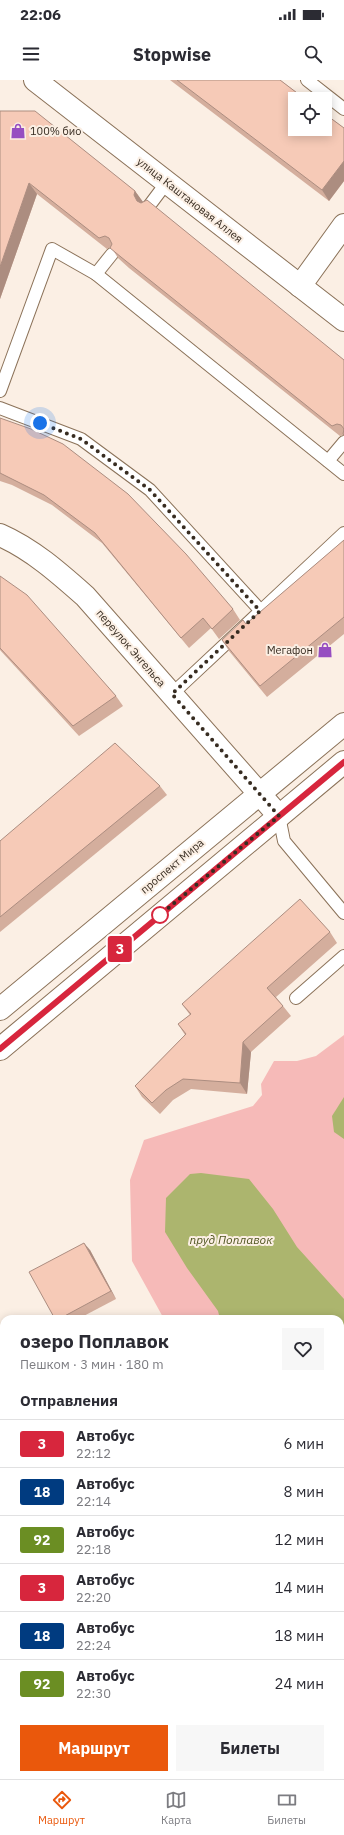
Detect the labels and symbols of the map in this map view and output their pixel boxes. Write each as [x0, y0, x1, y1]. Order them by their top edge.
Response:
shop icon: 100% био [9, 122, 27, 140]
place label: 100% био [30, 124, 81, 138]
street label: улица Каштановая Аллея [134, 154, 246, 246]
your location [30, 413, 50, 433]
street label: переулок Энгельса [93, 606, 169, 690]
shop icon: Мегафон [316, 641, 334, 659]
place label: Мегафон [267, 643, 313, 657]
street label: проспект Мира [138, 835, 207, 897]
unlabelled marker [151, 906, 169, 924]
line badge: 3 [107, 936, 133, 962]
water label: пруд Поплавок [189, 1232, 273, 1247]

